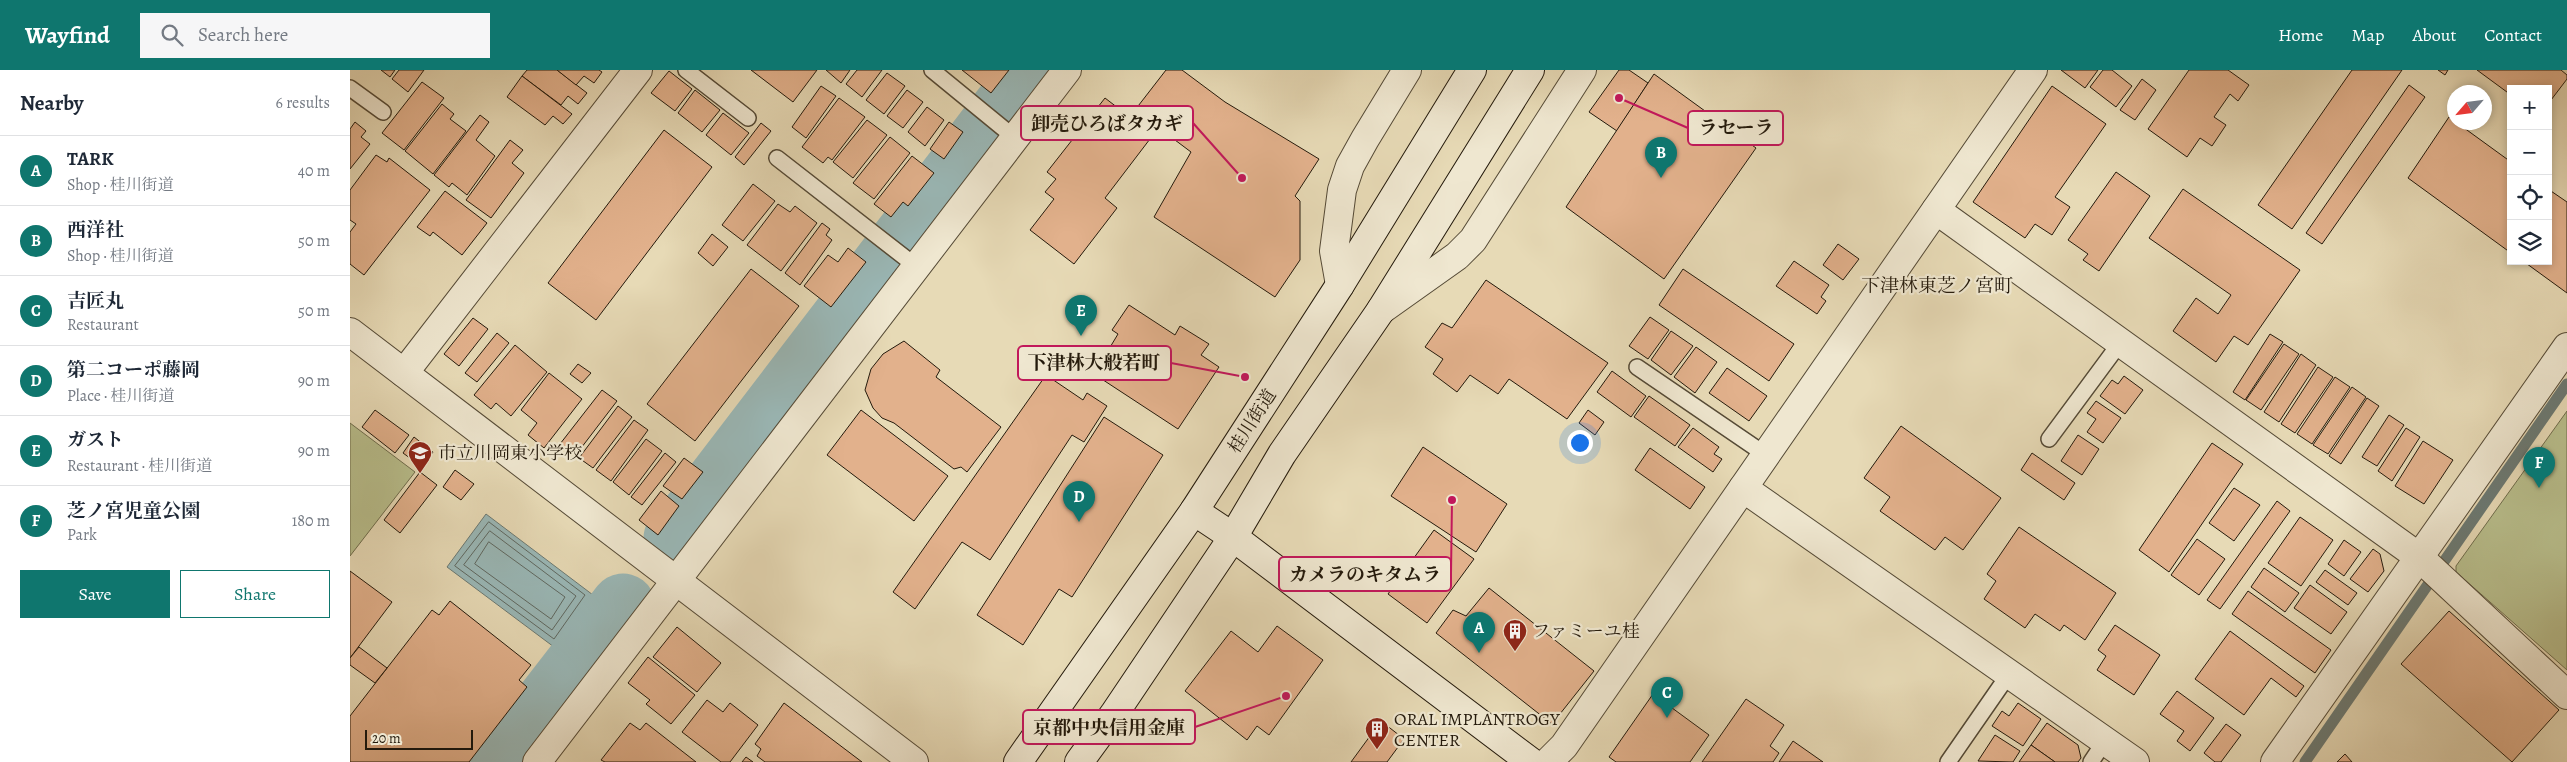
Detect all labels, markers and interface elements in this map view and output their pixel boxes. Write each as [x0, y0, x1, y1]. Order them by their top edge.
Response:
search box [140, 13, 490, 58]
text: Wayfind [25, 19, 110, 51]
icon: search [158, 21, 186, 49]
text: Search here [198, 22, 288, 48]
text: Home [2278, 23, 2323, 47]
text: Map [2351, 23, 2384, 47]
text: About [2412, 23, 2456, 47]
text: Contact [2484, 23, 2542, 47]
north arrow [2447, 85, 2492, 130]
map controls [2507, 85, 2552, 265]
button: + [2507, 85, 2552, 130]
text: Nearby [20, 89, 83, 117]
text: 6 results [276, 92, 330, 114]
callout: 卸売ひろばタカギ [1021, 106, 1193, 140]
text: 卸売ひろばタカギ [1031, 111, 1183, 137]
callout: ラセーラ [1688, 111, 1783, 145]
text: ラセーラ [1698, 115, 1774, 141]
button: − [2507, 130, 2552, 175]
pin: B [1645, 137, 1677, 178]
text: TARK [67, 146, 114, 172]
text: A [31, 160, 41, 182]
text: 40 m [298, 160, 330, 182]
text: Shop · 桂川街道 [67, 174, 174, 196]
button: locate [2507, 175, 2552, 220]
text: 西洋社 [67, 217, 124, 243]
button: layers [2507, 220, 2552, 265]
text: B [31, 230, 41, 252]
text: 50 m [298, 230, 330, 252]
text: Shop · 桂川街道 [67, 245, 174, 267]
district label: 下津林東芝ノ宮町 [1861, 273, 2013, 299]
text: 吉匠丸 [67, 288, 124, 314]
pin: E [1065, 295, 1097, 336]
text: C [31, 300, 41, 322]
text: 50 m [298, 300, 330, 322]
text: Restaurant [67, 314, 139, 336]
callout: 下津林大般若町 [1018, 346, 1171, 380]
text: 下津林大般若町 [1027, 350, 1161, 376]
text: 第二コーポ藤岡 [67, 357, 200, 383]
text: D [30, 370, 42, 392]
text: 90 m [298, 370, 330, 392]
street label: 桂川街道 [1222, 384, 1282, 458]
text: Place · 桂川街道 [67, 385, 174, 407]
text: ガスト [67, 427, 124, 453]
your location [1567, 430, 1593, 456]
text: E [31, 440, 41, 462]
text: 90 m [298, 440, 330, 462]
school or university icon: 市立川岡東小学校 [407, 440, 433, 474]
place label: 市立川岡東小学校 [438, 441, 582, 465]
pin: F [2523, 447, 2555, 488]
text: Restaurant · 桂川街道 [67, 455, 212, 477]
pin: D [1063, 481, 1095, 522]
text: 芝ノ宮児童公園 [67, 498, 200, 524]
text: F [32, 510, 40, 532]
text: 180 m [292, 510, 330, 532]
text: Park [67, 524, 97, 546]
callout: カメラのキタムラ [1279, 557, 1451, 591]
text: カメラのキタムラ [1289, 562, 1441, 588]
button: Save [20, 570, 170, 618]
button: Share [180, 570, 330, 618]
pin: A [1463, 612, 1495, 653]
building icon: ファミーユ桂 [1502, 618, 1528, 652]
place label: ファミーユ桂 [1532, 619, 1640, 643]
pin: C [1651, 677, 1683, 718]
place label: ORAL IMPLANTROGY CENTER [1394, 707, 1561, 752]
callout: 京都中央信用金庫 [1023, 710, 1195, 744]
text: 京都中央信用金庫 [1033, 715, 1185, 741]
building icon: ORAL IMPLANTROGY CENTER [1364, 716, 1390, 750]
scale bar [365, 727, 472, 750]
text: 20 m [372, 729, 401, 748]

